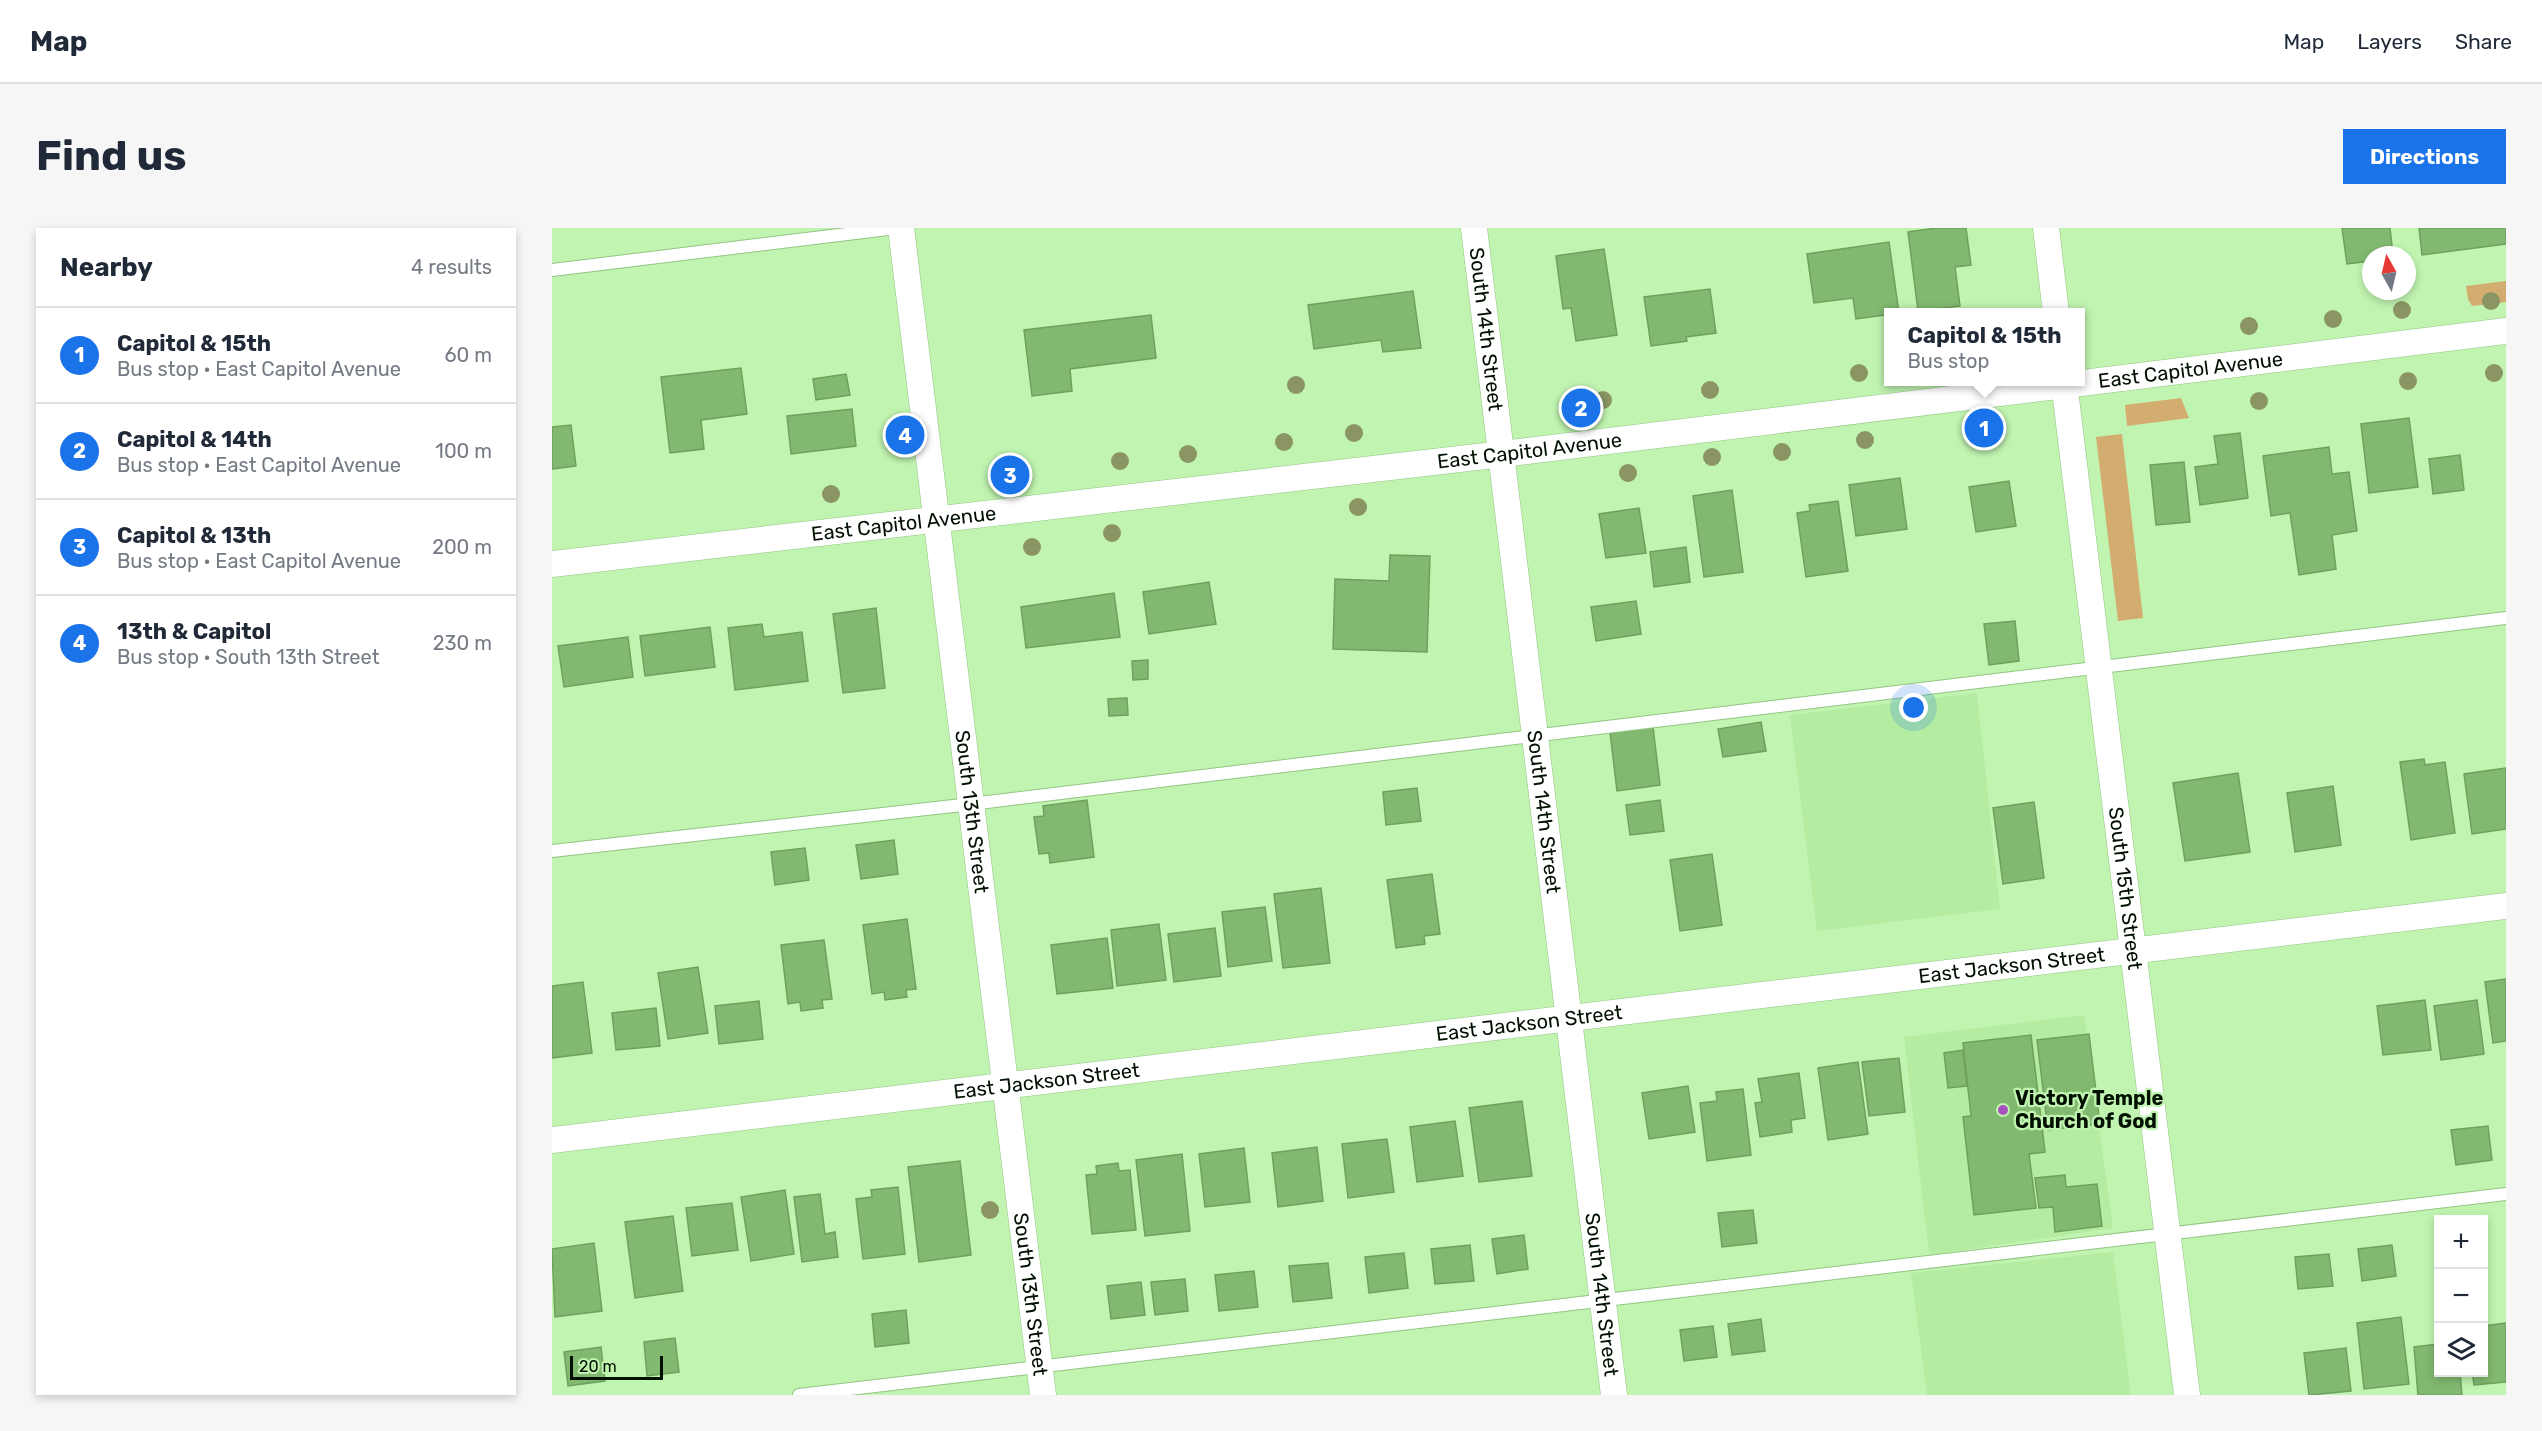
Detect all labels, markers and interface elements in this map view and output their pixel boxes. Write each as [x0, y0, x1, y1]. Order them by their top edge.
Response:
text: Map [30, 25, 87, 58]
text: Map [2283, 29, 2324, 54]
text: Layers [2357, 29, 2422, 54]
text: Share [2455, 29, 2512, 54]
button: Directions [2343, 129, 2506, 184]
text: Find us [36, 131, 187, 181]
street label: South 14th Street [1464, 246, 1508, 413]
north arrow [2362, 246, 2416, 300]
text: Nearby [60, 252, 153, 283]
text: 4 results [411, 255, 492, 279]
popup [1884, 308, 2085, 386]
text: Capitol & 15th [1907, 322, 2062, 349]
text: Capitol & 15th [117, 330, 271, 357]
text: 1 [75, 343, 84, 367]
text: 60 m [445, 343, 492, 367]
street label: East Capitol Avenue [2097, 346, 2284, 393]
text: Bus stop [1907, 349, 1989, 373]
text: Bus stop · East Capitol Avenue [117, 357, 401, 381]
pin: 2 [1562, 386, 1600, 430]
pin: 1 [1964, 406, 2004, 450]
pin: 4 [886, 412, 924, 458]
text: Capitol & 14th [117, 426, 272, 453]
street label: East Capitol Avenue [1436, 428, 1623, 474]
text: 2 [73, 439, 86, 463]
text: 100 m [435, 439, 492, 463]
pin: 3 [990, 452, 1030, 498]
text: Bus stop · East Capitol Avenue [117, 453, 401, 477]
street label: East Capitol Avenue [810, 501, 997, 546]
text: Capitol & 13th [117, 522, 271, 549]
text: 3 [73, 535, 86, 559]
text: 200 m [432, 535, 492, 559]
text: Bus stop · East Capitol Avenue [117, 549, 401, 573]
text: 13th & Capitol [117, 618, 271, 645]
text: 4 [73, 631, 86, 655]
text: 230 m [433, 631, 492, 655]
text: Bus stop · South 13th Street [117, 645, 379, 669]
your location [1899, 693, 1928, 722]
street label: South 13th Street [950, 729, 994, 895]
street label: South 14th Street [1522, 729, 1566, 895]
street label: South 15th Street [2104, 805, 2147, 971]
street label: East Jackson Street [1917, 942, 2106, 988]
street label: East Jackson Street [1434, 1000, 1624, 1046]
street label: East Jackson Street [952, 1058, 1141, 1104]
place label: Victory Temple Church of God [2015, 1086, 2163, 1133]
marker: Victory Temple Church of God [1996, 1103, 2010, 1117]
street label: South 13th Street [1009, 1211, 1053, 1377]
street label: South 14th Street [1580, 1211, 1624, 1378]
map controls [2434, 1215, 2488, 1377]
button: + [2434, 1215, 2488, 1269]
button: − [2434, 1269, 2488, 1323]
button: layers [2434, 1323, 2488, 1377]
scale bar [570, 1353, 663, 1380]
text: 20 m [579, 1357, 617, 1376]

